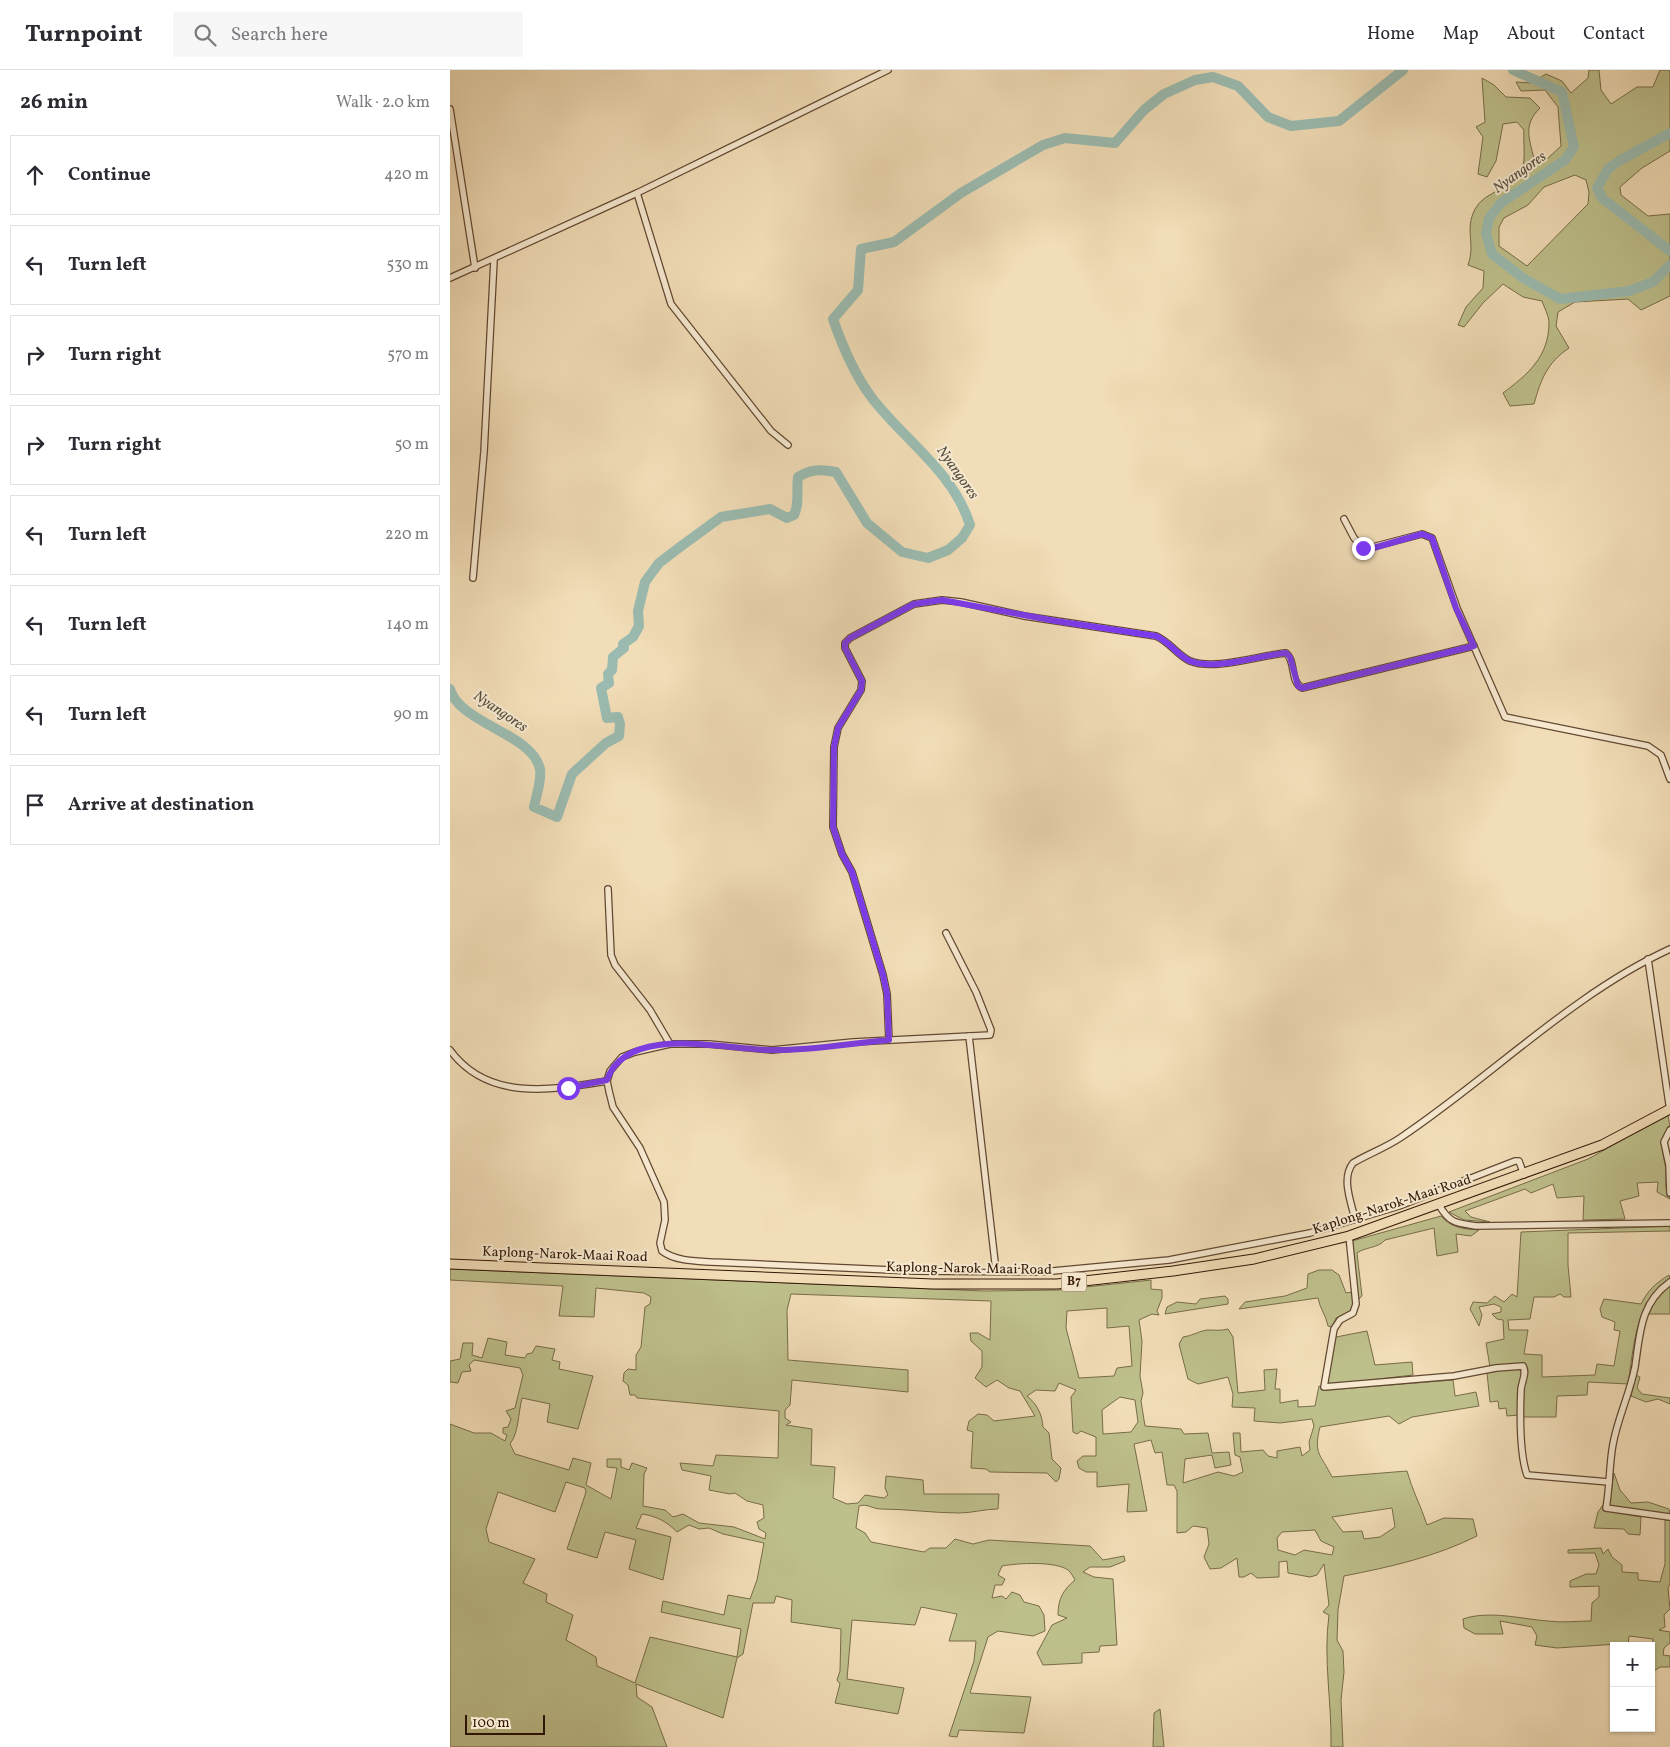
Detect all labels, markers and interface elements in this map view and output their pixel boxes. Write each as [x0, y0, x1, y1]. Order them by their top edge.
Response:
search box [173, 12, 523, 57]
text: Turnpoint [25, 18, 143, 52]
icon: search [191, 21, 219, 49]
text: Search here [231, 22, 328, 48]
text: Home [1367, 22, 1415, 47]
text: Map [1443, 22, 1479, 47]
text: About [1507, 22, 1555, 47]
text: Contact [1583, 22, 1645, 47]
text: 26 min [20, 88, 88, 117]
text: Walk · 2.0 km [336, 92, 430, 114]
water label: Nyangores [1489, 147, 1552, 199]
icon: ahead [21, 161, 49, 189]
text: Continue [68, 162, 151, 188]
text: 420 m [384, 164, 429, 186]
icon: left [21, 251, 49, 279]
text: Turn left [68, 252, 147, 278]
text: 530 m [386, 254, 429, 276]
icon: right [21, 341, 49, 369]
text: Turn right [68, 342, 161, 368]
text: 570 m [387, 344, 429, 366]
icon: right [21, 431, 49, 459]
text: Turn right [68, 432, 161, 458]
text: 50 m [395, 434, 429, 456]
water label: Nyangores [931, 442, 983, 505]
icon: left [21, 521, 49, 549]
text: Turn left [68, 522, 147, 548]
text: 220 m [385, 524, 429, 546]
route end [1352, 537, 1375, 560]
icon: left [21, 611, 49, 639]
text: Turn left [68, 612, 147, 638]
text: 140 m [387, 614, 429, 636]
water label: Nyangores [469, 686, 532, 738]
icon: left [21, 701, 49, 729]
text: Turn left [68, 702, 147, 728]
text: 90 m [393, 704, 429, 726]
icon: arrive [21, 791, 49, 819]
text: Arrive at destination [68, 792, 254, 818]
route start [557, 1077, 580, 1100]
street label: Kaplong-Narok-Maai Road [1310, 1170, 1474, 1240]
street label: Kaplong-Narok-Maai Road [482, 1243, 648, 1267]
street label: Kaplong-Narok-Maai Road [886, 1258, 1052, 1280]
road number: B7 [1062, 1272, 1086, 1292]
map controls [1610, 1642, 1655, 1732]
button: + [1610, 1642, 1655, 1687]
button: − [1610, 1687, 1655, 1732]
scale bar [465, 1712, 545, 1735]
text: 100 m [472, 1714, 510, 1733]

